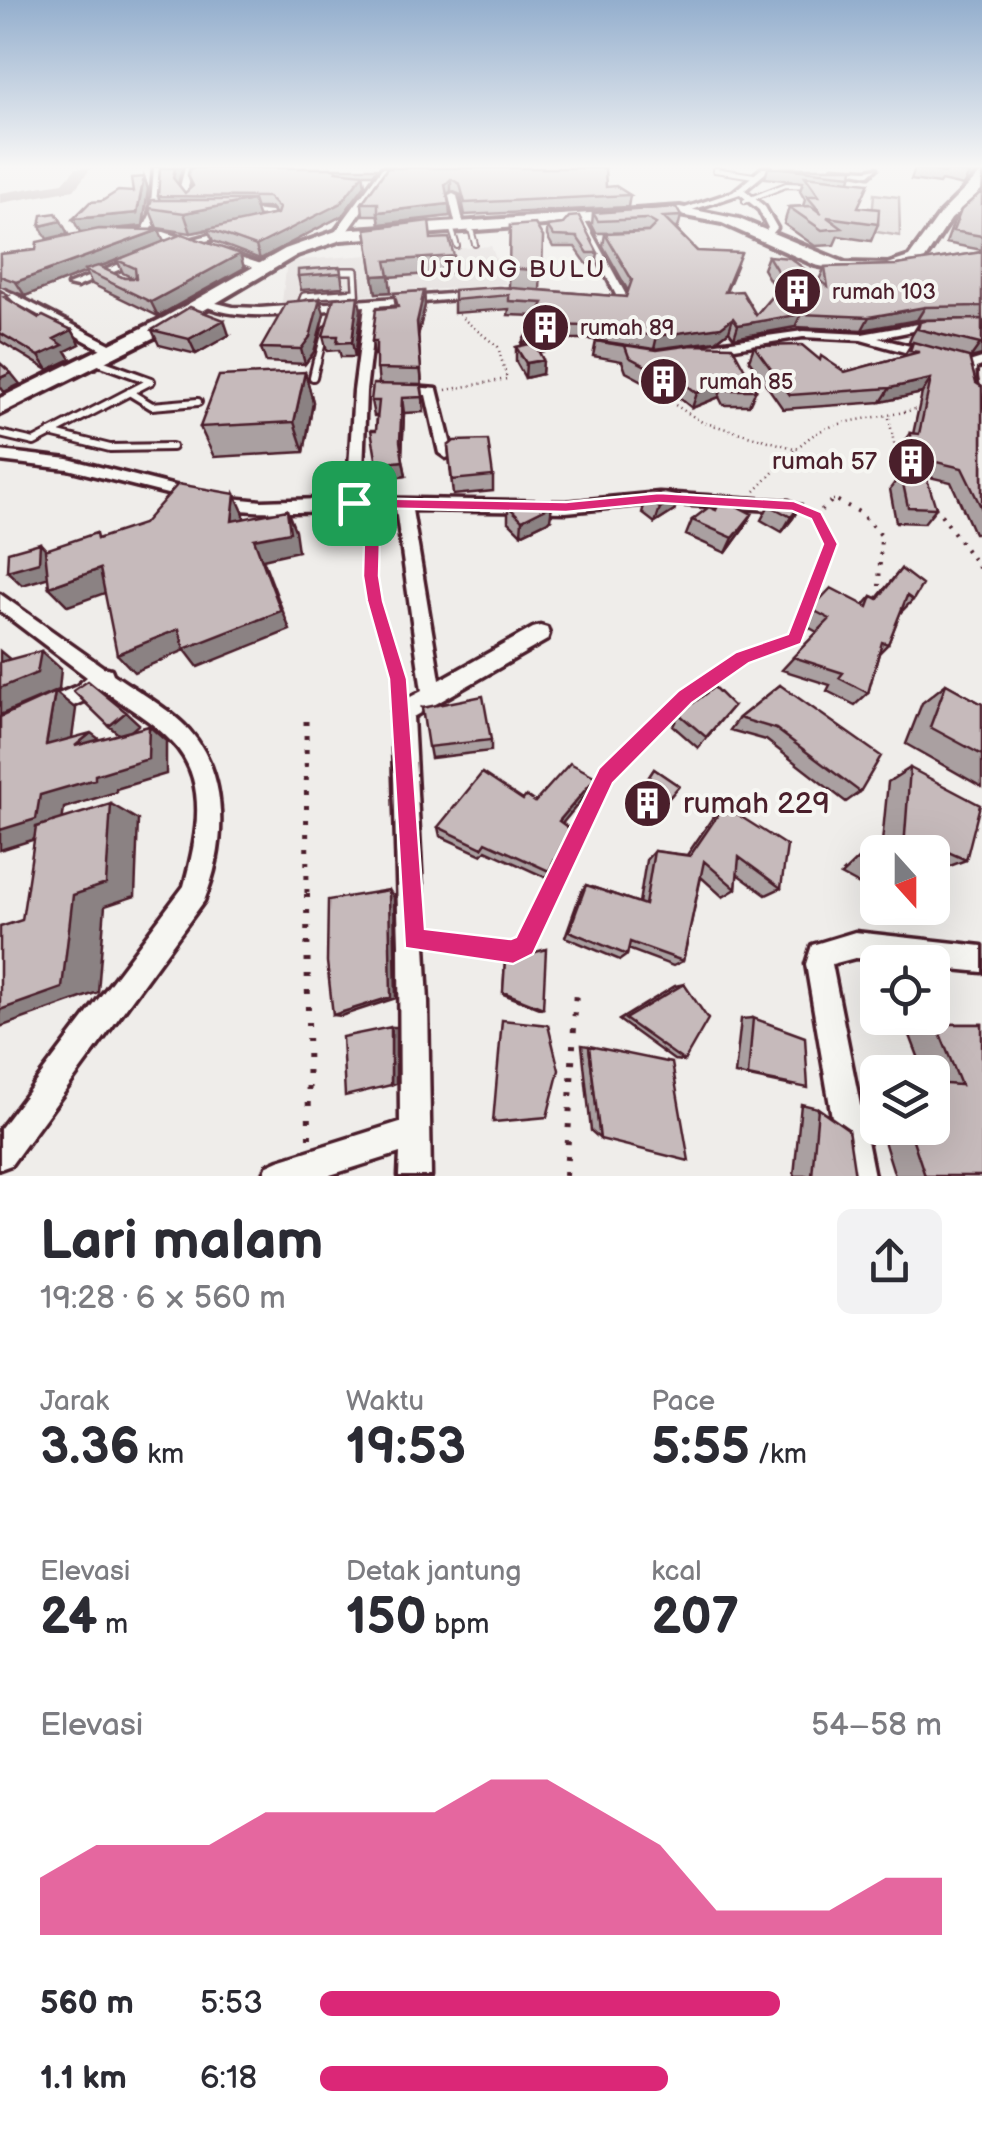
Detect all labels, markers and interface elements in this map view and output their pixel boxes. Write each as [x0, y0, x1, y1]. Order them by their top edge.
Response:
district label: UJUNG BULU [419, 254, 607, 285]
building icon: rumah 103 [771, 266, 823, 318]
place label: rumah 103 [832, 279, 936, 306]
building icon: rumah 89 [519, 302, 571, 354]
place label: rumah 89 [580, 315, 675, 342]
building icon: rumah 85 [638, 356, 690, 408]
place label: rumah 85 [699, 369, 793, 396]
building icon: rumah 57 [886, 435, 938, 487]
place label: rumah 57 [772, 446, 878, 477]
pin [312, 461, 397, 546]
icon: arrive [327, 476, 382, 531]
building icon: rumah 229 [622, 778, 674, 830]
place label: rumah 229 [683, 786, 830, 822]
north arrow [860, 835, 950, 925]
map controls [860, 835, 950, 1145]
button: locate [860, 945, 950, 1035]
button: layers [860, 1055, 950, 1145]
text: Lari malam [40, 1208, 323, 1275]
button: share [837, 1209, 942, 1314]
text: 19:28 · 6 × 560 m [40, 1279, 286, 1318]
text: Jarak [40, 1385, 109, 1418]
text: Waktu [346, 1385, 424, 1418]
text: Pace [651, 1385, 715, 1418]
text: 3.36 [40, 1418, 140, 1478]
text: 19:53 [346, 1418, 466, 1478]
text: 5:55 [651, 1418, 750, 1478]
text: km [140, 1438, 184, 1471]
text: /km [750, 1438, 807, 1471]
text: Elevasi [40, 1555, 130, 1588]
text: Detak jantung [346, 1555, 521, 1588]
text: kcal [651, 1555, 702, 1588]
text: 24 [40, 1588, 97, 1648]
text: 150 [346, 1588, 427, 1648]
text: 207 [651, 1588, 739, 1648]
text: m [97, 1608, 128, 1641]
text: bpm [427, 1608, 489, 1641]
text: Elevasi [40, 1706, 143, 1745]
text: 54–58 m [811, 1706, 942, 1745]
text: 560 m [40, 1984, 134, 2023]
text: 5:53 [200, 1984, 263, 2023]
text: 1.1 km [40, 2059, 127, 2098]
text: 6:18 [200, 2059, 257, 2098]

